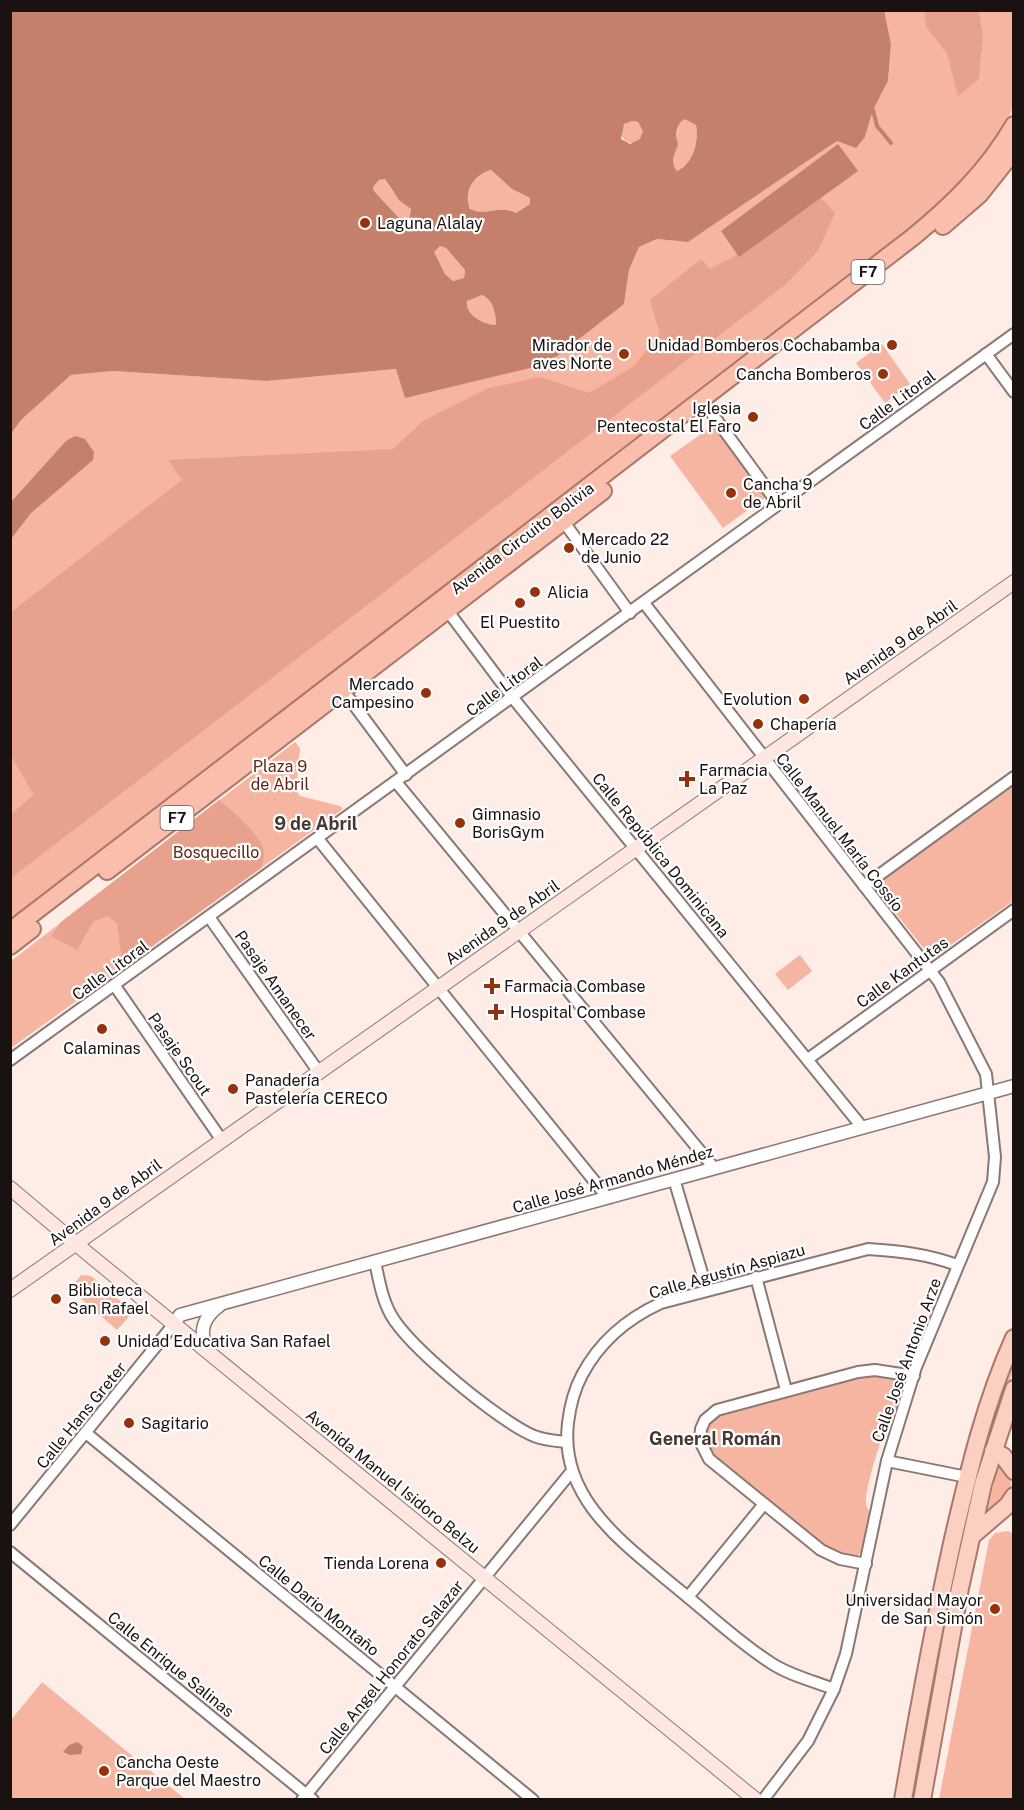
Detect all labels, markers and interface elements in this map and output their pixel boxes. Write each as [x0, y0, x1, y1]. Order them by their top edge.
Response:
place label: Laguna Alalay [377, 214, 483, 233]
marker: Laguna Alalay [358, 216, 372, 230]
road number: F7 [852, 260, 884, 284]
place label: Mirador de aves Norte [532, 336, 612, 373]
place label: Unidad Bomberos Cochabamba [647, 336, 880, 355]
marker: Unidad Bomberos Cochabamba [885, 338, 899, 352]
marker: Mirador de aves Norte [617, 347, 631, 361]
place label: Cancha Bomberos [736, 365, 871, 384]
street label: Calle Litoral [855, 366, 939, 434]
marker: Cancha Bomberos [876, 367, 890, 381]
place label: Iglesia Pentecostal El Faro [597, 399, 741, 436]
marker: Iglesia Pentecostal El Faro [746, 410, 760, 424]
place label: Cancha 9 de Abril [743, 475, 813, 512]
street label: Avenida Circuito Bolivia [447, 478, 598, 598]
marker: Cancha 9 de Abril [724, 486, 738, 500]
place label: Mercado 22 de Junio [581, 530, 669, 567]
marker: Mercado 22 de Junio [562, 541, 576, 555]
place label: Alicia [547, 583, 589, 602]
marker: Alicia [528, 585, 542, 599]
marker: El Puestito [513, 596, 527, 610]
street label: Avenida 9 de Abril [840, 596, 961, 689]
place label: El Puestito [480, 613, 560, 632]
street label: Calle Litoral [462, 652, 546, 720]
place label: Mercado Campesino [331, 675, 414, 712]
marker: Mercado Campesino [419, 686, 433, 700]
place label: Evolution [723, 690, 792, 709]
marker: Evolution [797, 692, 811, 706]
place label: Chapería [770, 715, 837, 734]
marker: Chapería [751, 717, 765, 731]
street label: Calle Manuel María Cossío [772, 749, 907, 915]
park label: Plaza 9 de Abril [251, 757, 309, 794]
place label: Farmacia La Paz [699, 761, 768, 798]
street label: Calle República Dominicana [588, 769, 733, 942]
marker: Farmacia La Paz [680, 772, 694, 786]
place label: Gimnasio BorisGym [472, 805, 544, 842]
road number: F7 [160, 806, 194, 830]
district label: 9 de Abril [274, 813, 358, 834]
marker: Gimnasio BorisGym [453, 816, 467, 830]
park label: Bosquecillo [173, 843, 259, 862]
street label: Avenida 9 de Abril [442, 876, 563, 969]
street label: Pasaje Amanecer [231, 927, 320, 1044]
street label: Calle Kantutas [853, 933, 952, 1012]
street label: Calle Litoral [68, 936, 152, 1004]
place label: Farmacia Combase [504, 977, 646, 996]
marker: Farmacia Combase [485, 979, 499, 993]
marker: Hospital Combase [487, 1003, 505, 1021]
place label: Hospital Combase [510, 1003, 646, 1022]
street label: Pasaje Scout [144, 1009, 215, 1099]
marker: Calaminas [95, 1022, 109, 1036]
place label: Calaminas [63, 1039, 141, 1058]
place label: Panadería Pastelería CERECO [245, 1071, 388, 1108]
marker: Panadería Pastelería CERECO [226, 1082, 240, 1096]
street label: Calle José Armando Méndez [510, 1142, 716, 1217]
street label: Avenida 9 de Abril [45, 1155, 166, 1250]
street label: Calle Agustín Aspiazu [647, 1240, 807, 1303]
street label: Calle José Antonio Arze [868, 1275, 945, 1445]
place label: Biblioteca San Rafael [68, 1281, 149, 1318]
marker: Biblioteca San Rafael [49, 1292, 63, 1306]
place label: Unidad Educativa San Rafael [117, 1332, 331, 1351]
marker: Unidad Educativa San Rafael [98, 1334, 112, 1348]
street label: Calle Hans Greter [33, 1358, 130, 1472]
street label: Avenida Manuel Isidoro Belzu [302, 1405, 483, 1557]
place label: Sagitario [141, 1414, 209, 1433]
marker: Sagitario [122, 1416, 136, 1430]
district label: General Román [649, 1428, 781, 1449]
street label: Calle Dario Montaño [254, 1551, 383, 1660]
place label: Tienda Lorena [324, 1554, 429, 1573]
marker: Tienda Lorena [434, 1556, 448, 1570]
street label: Calle Angel Honorato Salazar [315, 1576, 468, 1758]
place label: Universidad Mayor de San Simón [845, 1591, 983, 1628]
marker: Universidad Mayor de San Simón [988, 1602, 1002, 1616]
street label: Calle Enrique Salinas [104, 1608, 238, 1721]
place label: Cancha Oeste Parque del Maestro [116, 1753, 261, 1790]
marker: Cancha Oeste Parque del Maestro [97, 1764, 111, 1778]

